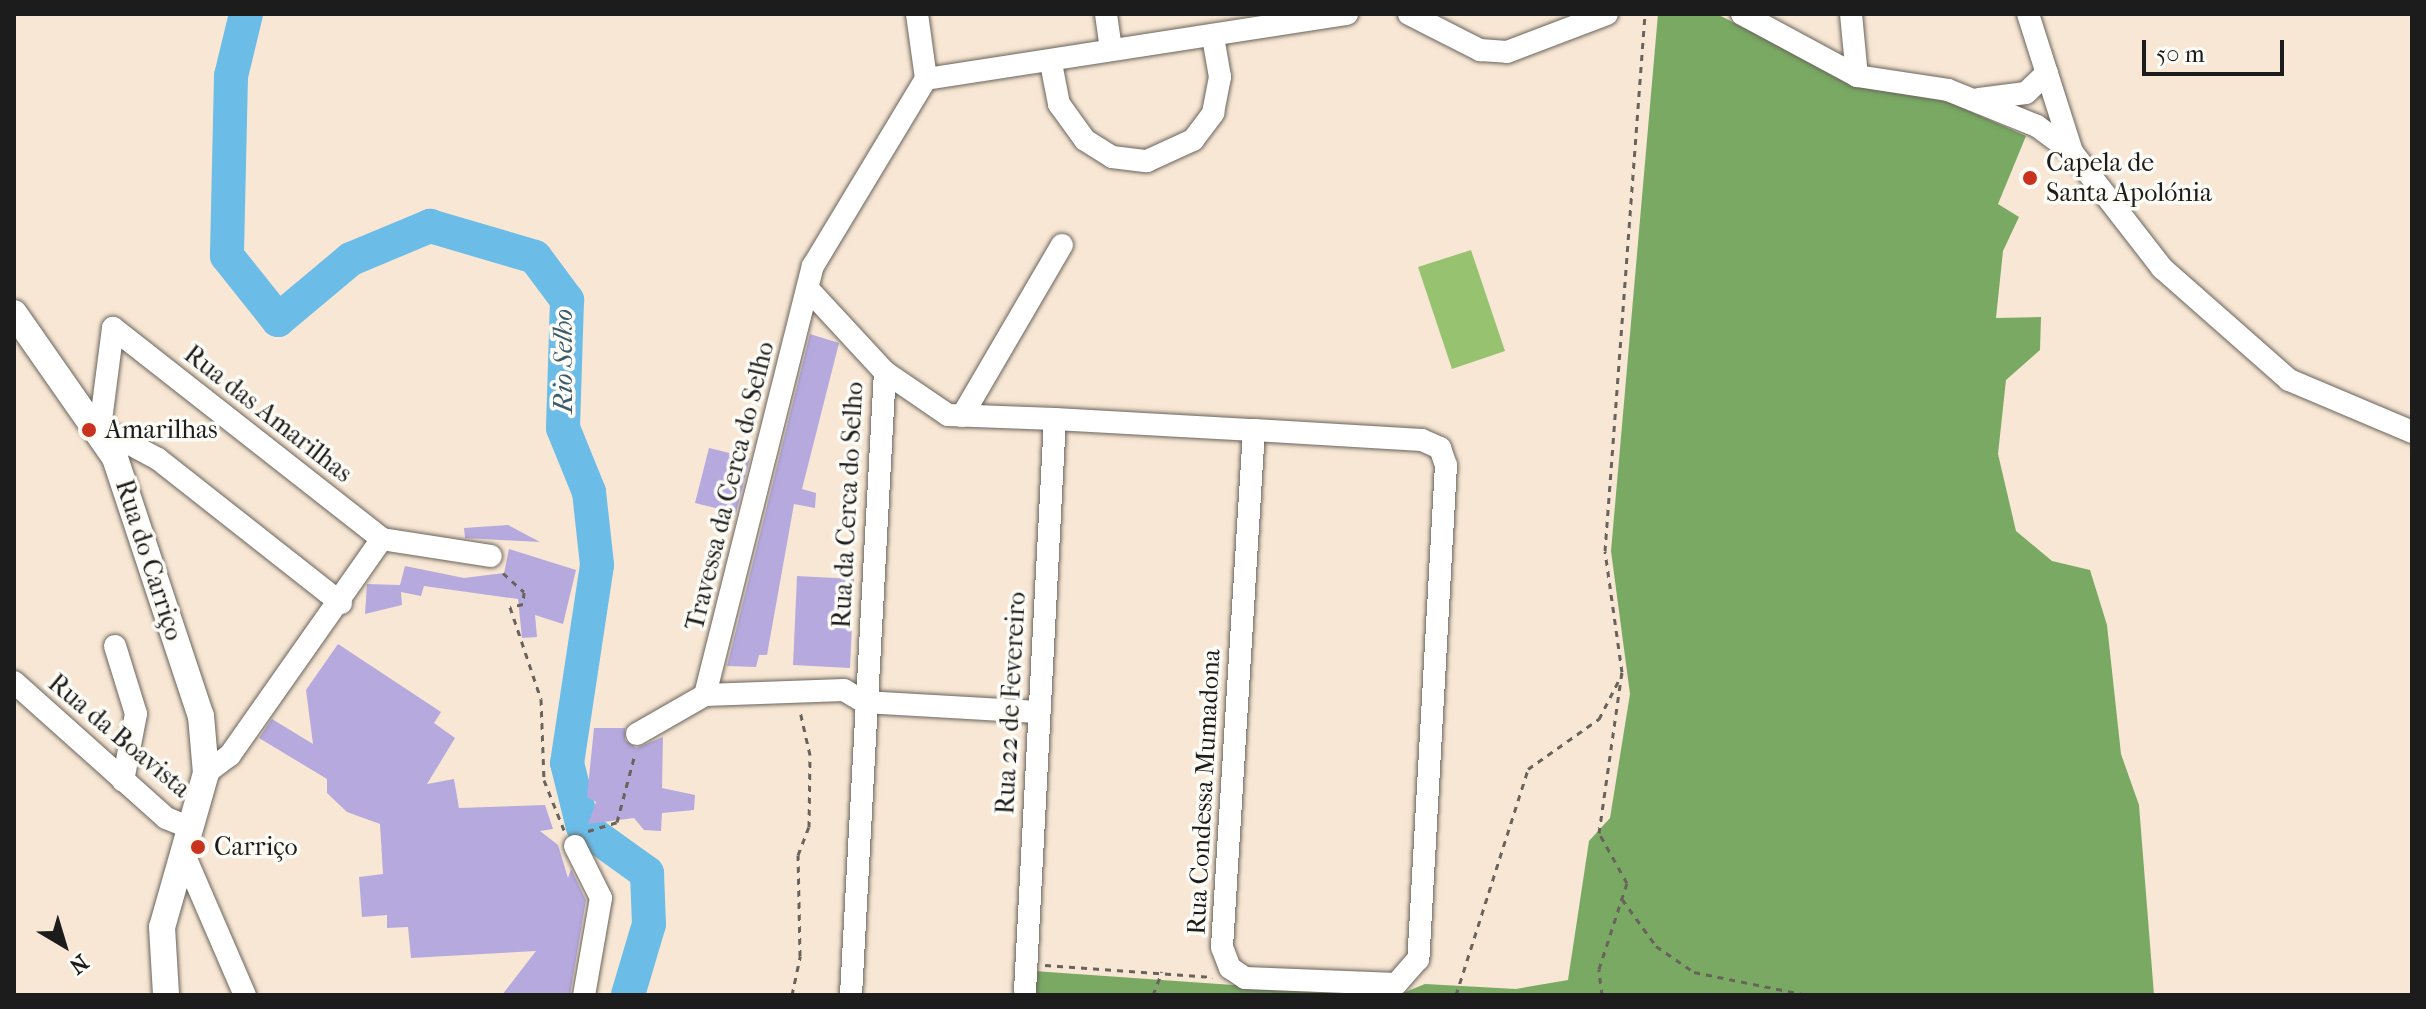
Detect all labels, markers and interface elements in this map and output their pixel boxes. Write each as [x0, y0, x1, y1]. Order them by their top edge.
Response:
scale bar [2146, 24, 2288, 74]
text: 50 m [2156, 40, 2205, 68]
place label: Capela de Santa Apolónia [2046, 147, 2212, 208]
marker: Capela de Santa Apolónia [2021, 169, 2039, 187]
water label: Rio Selho [546, 309, 580, 413]
street label: Travessa da Cerca do Selho [679, 338, 781, 634]
street label: Rua das Amarilhas [178, 339, 358, 489]
street label: Rua da Cerca do Selho [826, 381, 870, 629]
place label: Amarilhas [105, 414, 218, 446]
marker: Amarilhas [80, 421, 98, 439]
street label: Rua do Carriço [108, 476, 190, 644]
street label: Rua 22 de Fevereiro [990, 591, 1032, 815]
street label: Rua Condessa Mumadona [1181, 648, 1227, 936]
street label: Rua da Boavista [42, 668, 196, 804]
place label: Carriço [214, 831, 298, 863]
marker: Carriço [189, 838, 207, 856]
north arrow [24, 905, 104, 985]
text: N [64, 949, 93, 979]

